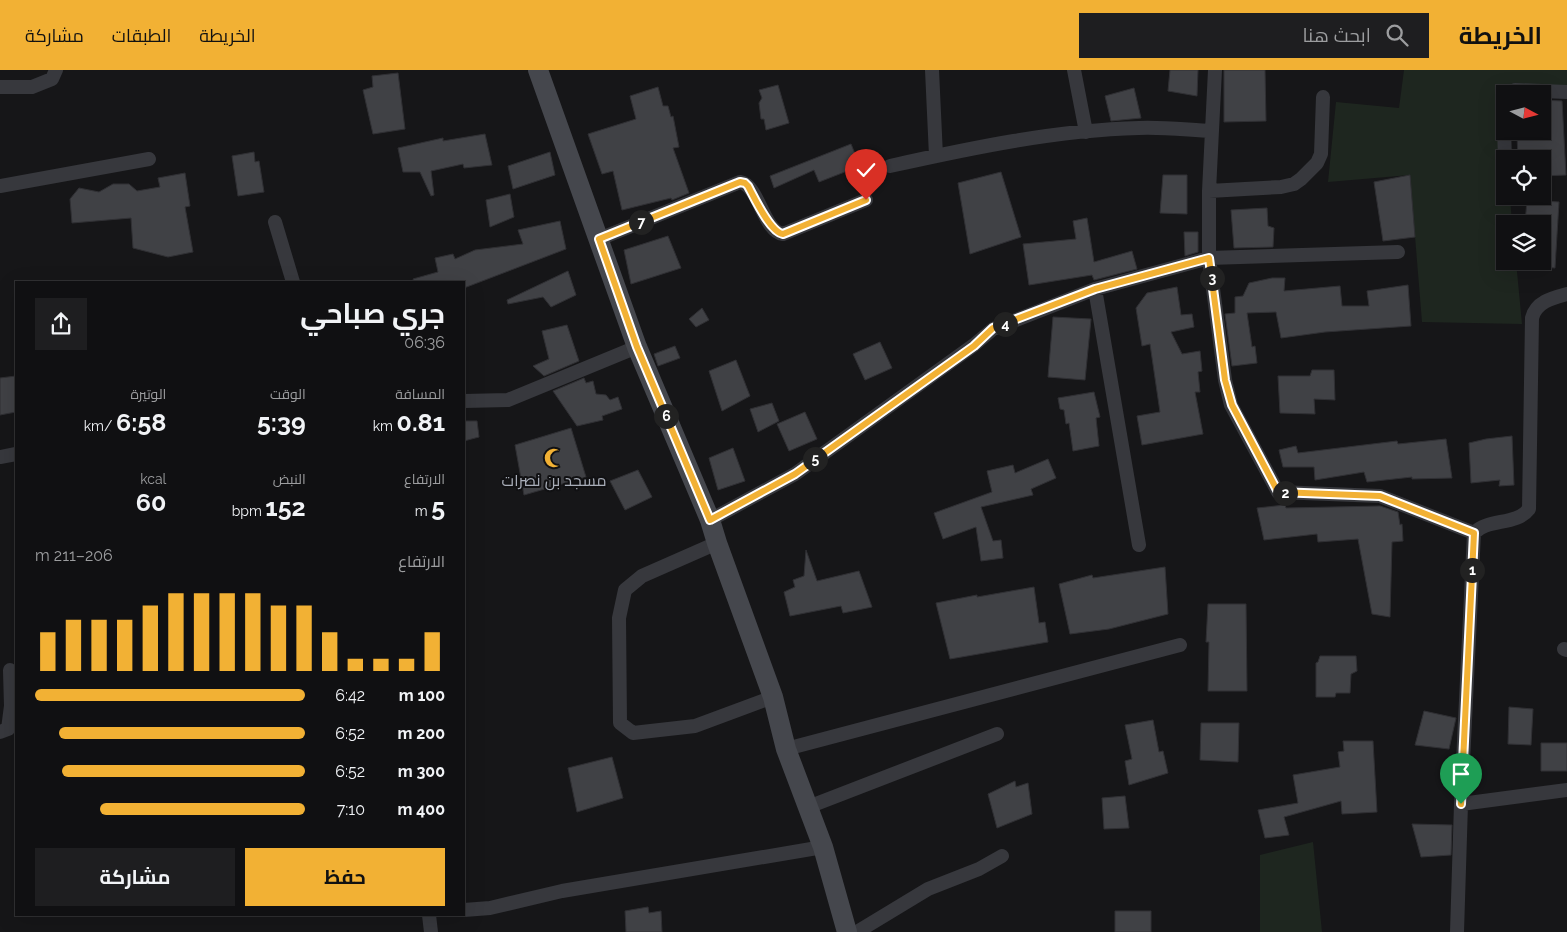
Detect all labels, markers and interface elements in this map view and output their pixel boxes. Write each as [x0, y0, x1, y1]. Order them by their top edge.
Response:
search box [1079, 13, 1429, 58]
icon: search [1383, 21, 1411, 49]
text: الخريطة [1459, 21, 1542, 50]
text: ابحث هنا [1302, 24, 1371, 46]
text: مشاركة [25, 25, 84, 46]
text: الطبقات [112, 25, 171, 46]
text: الخريطة [199, 25, 256, 46]
north arrow [1496, 85, 1551, 140]
map controls [1496, 85, 1551, 270]
pin [845, 149, 887, 200]
button: locate [1496, 150, 1551, 205]
icon: check [852, 156, 880, 184]
pin: 7 [628, 210, 654, 234]
text: 7 [638, 214, 645, 230]
button: layers [1496, 215, 1551, 270]
pin: 3 [1200, 266, 1224, 290]
text: 3 [1209, 270, 1216, 286]
text: جري صباحي [300, 297, 445, 330]
button: share [35, 298, 87, 350]
pin: 4 [992, 312, 1018, 336]
text: 4 [1002, 316, 1010, 332]
text: 06:36 [404, 333, 445, 352]
text: الوتيرة [130, 386, 166, 402]
text: الوقت [270, 386, 306, 402]
text: المسافة [395, 386, 445, 402]
pin: 6 [654, 404, 678, 428]
text: 6:58 [116, 407, 166, 437]
text: 5:39 [257, 407, 306, 437]
text: 0.81 [397, 407, 445, 437]
text: 6 [662, 408, 671, 424]
text: /km [84, 418, 116, 434]
text: km [373, 418, 397, 434]
pin: 5 [802, 446, 828, 472]
mosque icon: مسجد بن نصرات [543, 447, 565, 469]
text: 5 [812, 451, 819, 467]
text: kcal [140, 471, 166, 487]
text: النبض [273, 471, 306, 487]
text: الارتفاع [404, 471, 445, 487]
place label: مسجد بن نصرات [502, 471, 606, 491]
pin: 2 [1272, 480, 1298, 506]
text: 2 [1282, 485, 1289, 501]
text: 60 [136, 487, 166, 517]
text: 152 [265, 492, 306, 522]
text: 5 [431, 492, 445, 522]
text: bpm [232, 503, 265, 519]
text: m [415, 503, 431, 519]
text: 206–211 m [35, 546, 113, 565]
text: الارتفاع [398, 552, 445, 571]
pin: 1 [1460, 558, 1484, 582]
text: 1 [1469, 562, 1476, 578]
text: 6:42 [335, 686, 365, 705]
text: 100 m [399, 686, 445, 705]
text: 6:52 [335, 724, 365, 743]
text: 200 m [398, 724, 445, 743]
pin [1440, 753, 1482, 804]
icon: arrive [1447, 760, 1475, 788]
text: 6:52 [335, 762, 365, 781]
text: 300 m [398, 762, 445, 781]
text: 7:10 [337, 800, 365, 819]
text: 400 m [397, 800, 445, 819]
button: مشاركة [35, 848, 235, 906]
button: حفظ [245, 848, 445, 906]

